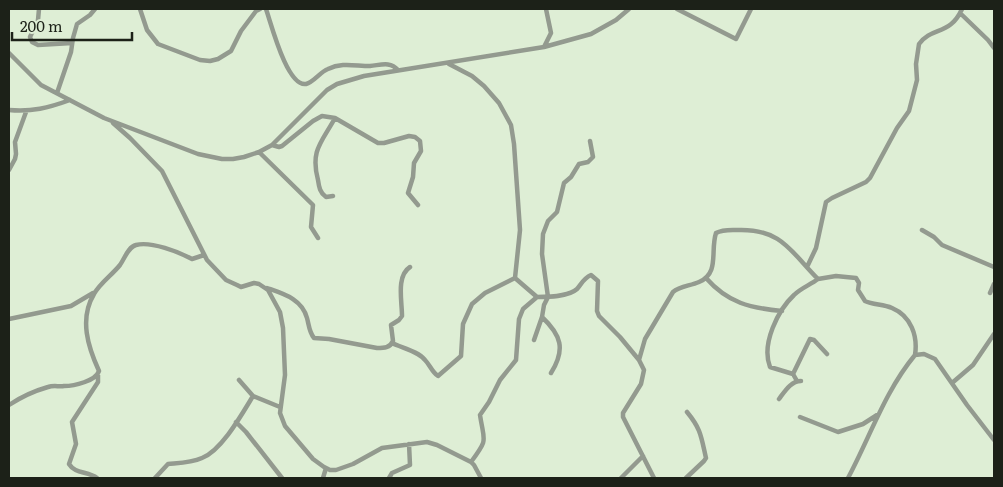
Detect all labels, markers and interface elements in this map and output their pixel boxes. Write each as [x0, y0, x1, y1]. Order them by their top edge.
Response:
scale bar [12, 10, 132, 42]
text: 200 m [20, 14, 63, 37]

